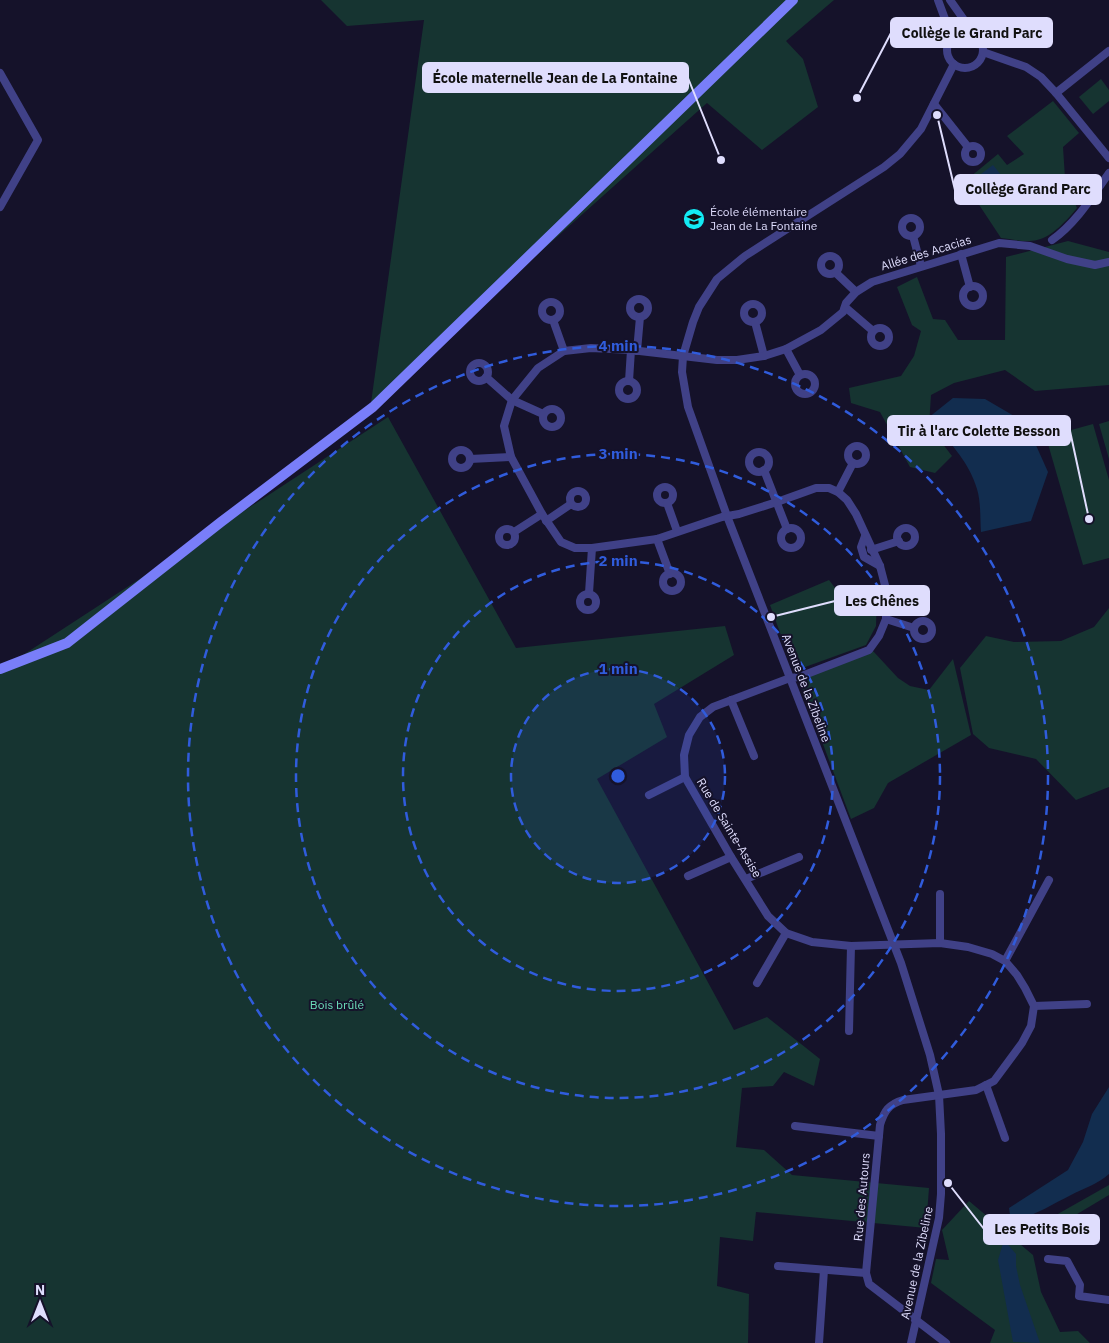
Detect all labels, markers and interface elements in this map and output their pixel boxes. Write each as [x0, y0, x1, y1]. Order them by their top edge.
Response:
callout: Collège le Grand Parc [891, 18, 1052, 47]
text: Collège le Grand Parc [902, 24, 1042, 42]
callout: École maternelle Jean de La Fontaine [423, 63, 688, 92]
text: École maternelle Jean de La Fontaine [432, 68, 678, 87]
callout: Collège Grand Parc [955, 175, 1101, 204]
text: Collège Grand Parc [965, 180, 1091, 198]
place label: École élémentaire Jean de La Fontaine [710, 204, 818, 233]
school or university icon: École élémentaire Jean de La Fontaine [682, 207, 706, 231]
street label: Allée des Acacias [879, 232, 973, 273]
text: 4 min [598, 336, 638, 355]
callout: Tir à l'arc Colette Besson [888, 416, 1070, 445]
text: Tir à l'arc Colette Besson [898, 422, 1060, 440]
text: 3 min [598, 444, 638, 463]
text: 2 min [598, 551, 638, 570]
callout: Les Chênes [835, 586, 929, 615]
text: Les Chênes [845, 592, 919, 610]
street label: Avenue de la Zibeline [779, 631, 834, 745]
text: 1 min [598, 659, 638, 678]
centre of rings [609, 767, 627, 785]
street label: Rue de Sainte-Assise [694, 775, 765, 881]
park label: Bois brûlé [310, 997, 365, 1012]
street label: Rue des Autours [850, 1152, 873, 1242]
street label: Avenue de la Zibeline [897, 1205, 936, 1321]
callout: Les Petits Bois [984, 1215, 1099, 1244]
text: Les Petits Bois [994, 1220, 1090, 1238]
north arrow [15, 1278, 65, 1328]
text: N [35, 1281, 45, 1299]

